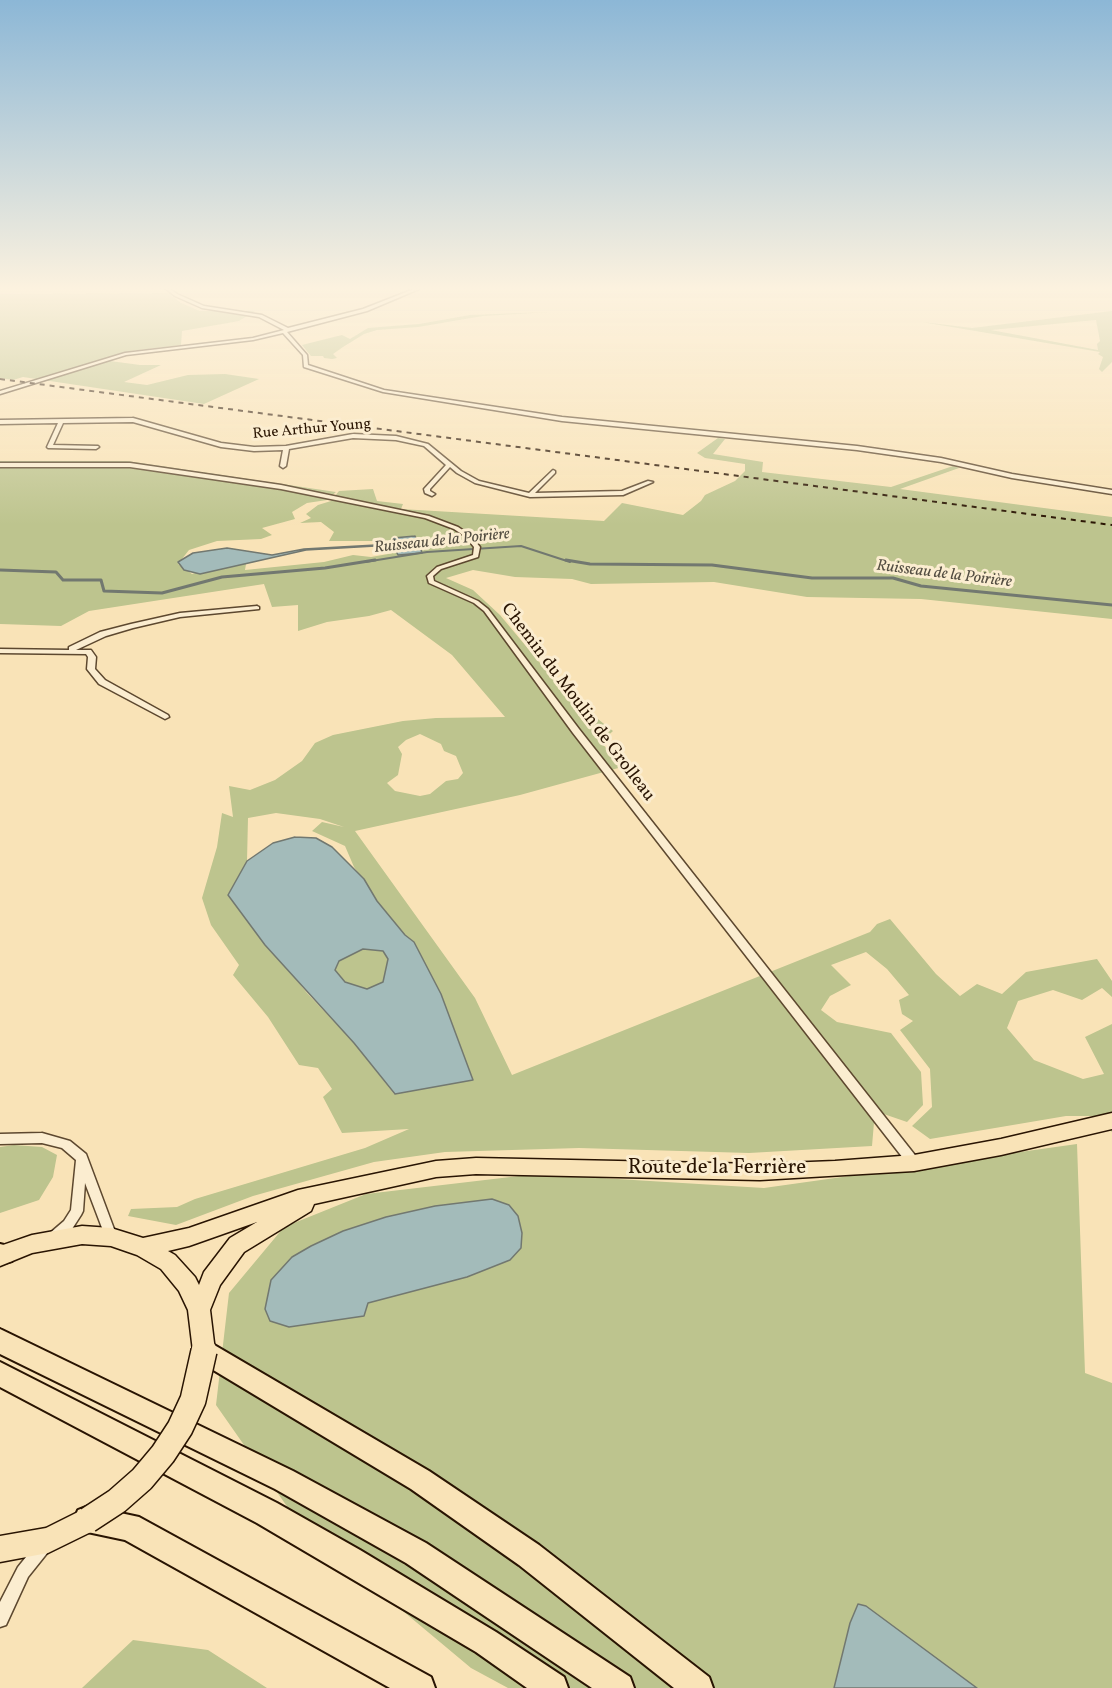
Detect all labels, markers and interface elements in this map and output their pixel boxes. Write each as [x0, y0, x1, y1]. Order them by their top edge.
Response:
street label: Rue Arthur Young [252, 416, 372, 444]
water label: Ruisseau de la Poirière [373, 525, 511, 559]
water label: Ruisseau de la Poirière [875, 557, 1013, 593]
street label: Chemin du Moulin de Grolleau [495, 600, 659, 806]
street label: Route de la Ferrière [628, 1156, 806, 1182]

